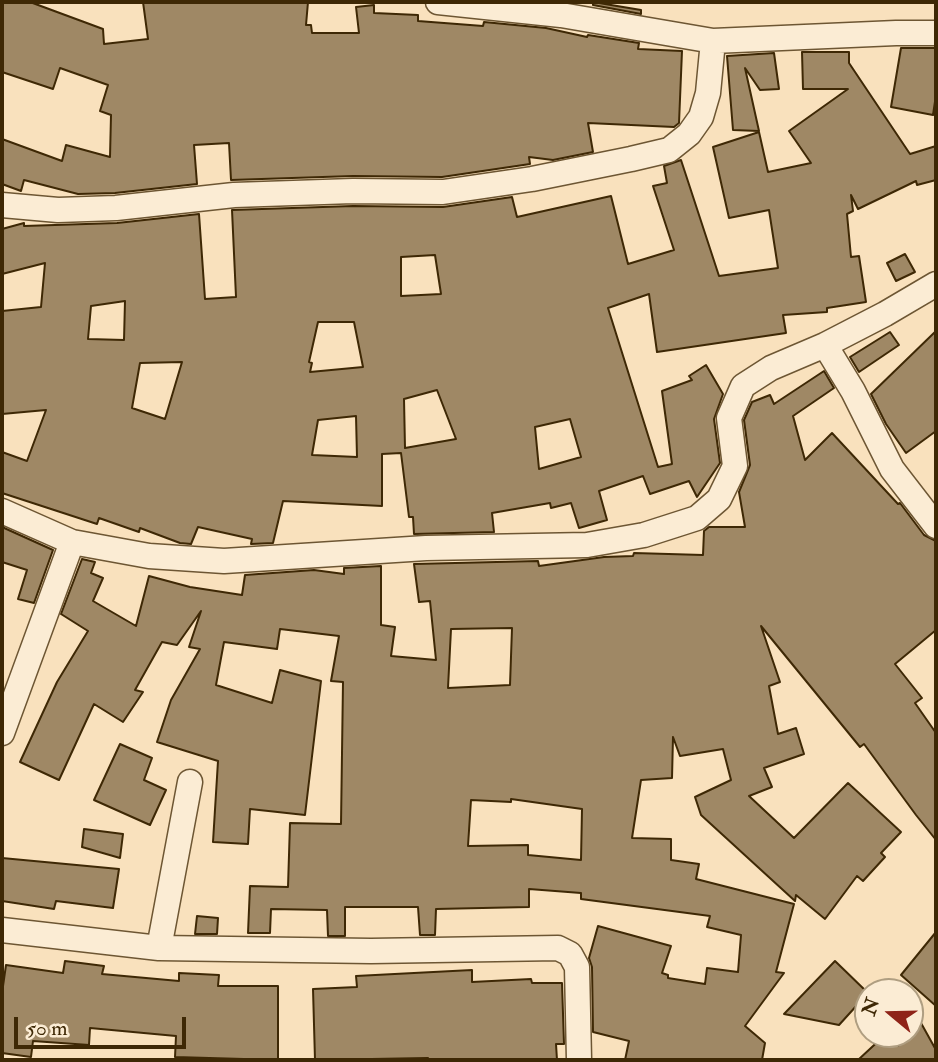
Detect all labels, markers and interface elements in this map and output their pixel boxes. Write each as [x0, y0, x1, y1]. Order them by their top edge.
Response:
north arrow [854, 978, 924, 1048]
text: N [857, 995, 885, 1019]
scale bar [18, 1002, 189, 1046]
text: 50 m [27, 1015, 68, 1042]

